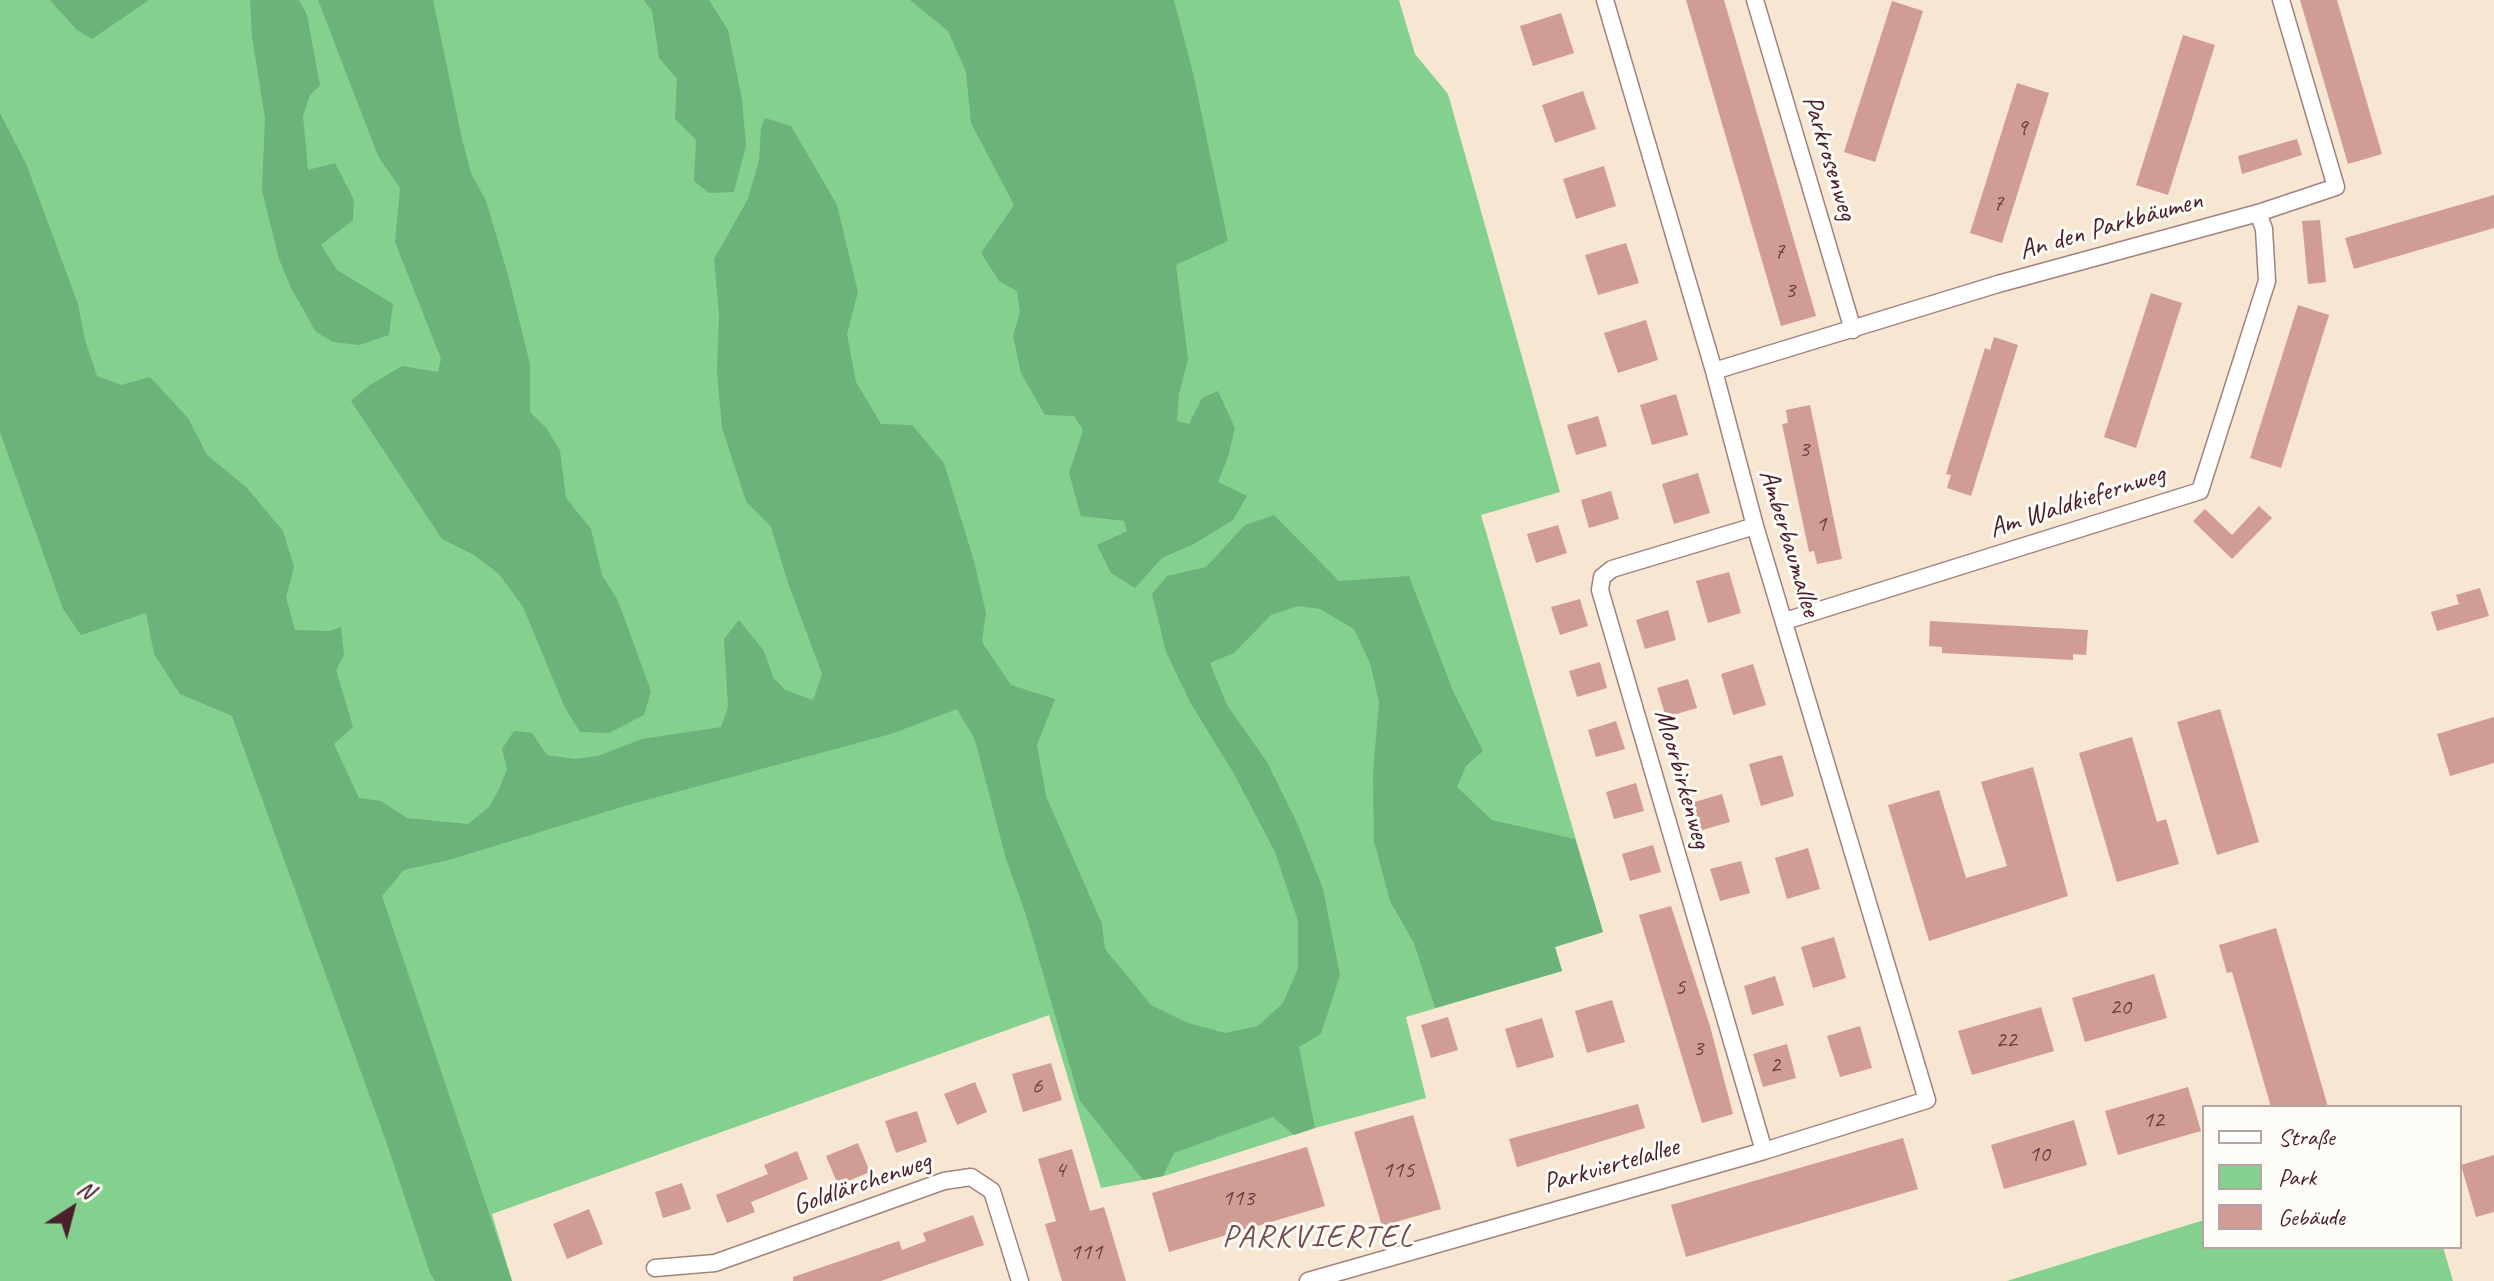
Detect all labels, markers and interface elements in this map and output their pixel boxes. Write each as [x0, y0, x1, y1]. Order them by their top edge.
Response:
street label: Parkrosenweg [1794, 91, 1864, 225]
house number: 9 [2017, 115, 2027, 143]
street label: An den Parkbäumen [2015, 184, 2207, 268]
house number: 7 [1993, 190, 2003, 218]
house number: 7 [1774, 238, 1784, 266]
house number: 3 [1785, 277, 1795, 305]
house number: 3 [1799, 436, 1809, 464]
street label: Am Waldkiefernweg [1985, 458, 2169, 546]
street label: Amberbaumallee [1751, 465, 1827, 621]
house number: 1 [1816, 511, 1826, 539]
street label: Moorbirkenweg [1646, 706, 1718, 852]
house number: 5 [1675, 974, 1685, 1002]
house number: 20 [2109, 994, 2131, 1022]
house number: 22 [1995, 1027, 2017, 1055]
house number: 3 [1693, 1035, 1703, 1063]
house number: 2 [1770, 1052, 1780, 1080]
house number: 6 [1032, 1073, 1042, 1101]
legend [2202, 1105, 2462, 1249]
house number: 12 [2142, 1107, 2164, 1135]
text: Straße [2278, 1122, 2335, 1152]
street label: Parkviertelallee [1539, 1131, 1683, 1201]
house number: 10 [2028, 1141, 2050, 1169]
street label: Goldlärchenweg [788, 1145, 936, 1223]
house number: 4 [1055, 1157, 1065, 1185]
house number: 115 [1382, 1157, 1414, 1185]
text: Park [2278, 1162, 2316, 1192]
north arrow [32, 1169, 112, 1249]
text: N [72, 1174, 100, 1205]
house number: 113 [1222, 1185, 1254, 1213]
text: Gebäude [2278, 1202, 2345, 1232]
district label: PARKVIERTEL [1223, 1219, 1413, 1257]
house number: 111 [1070, 1239, 1102, 1267]

